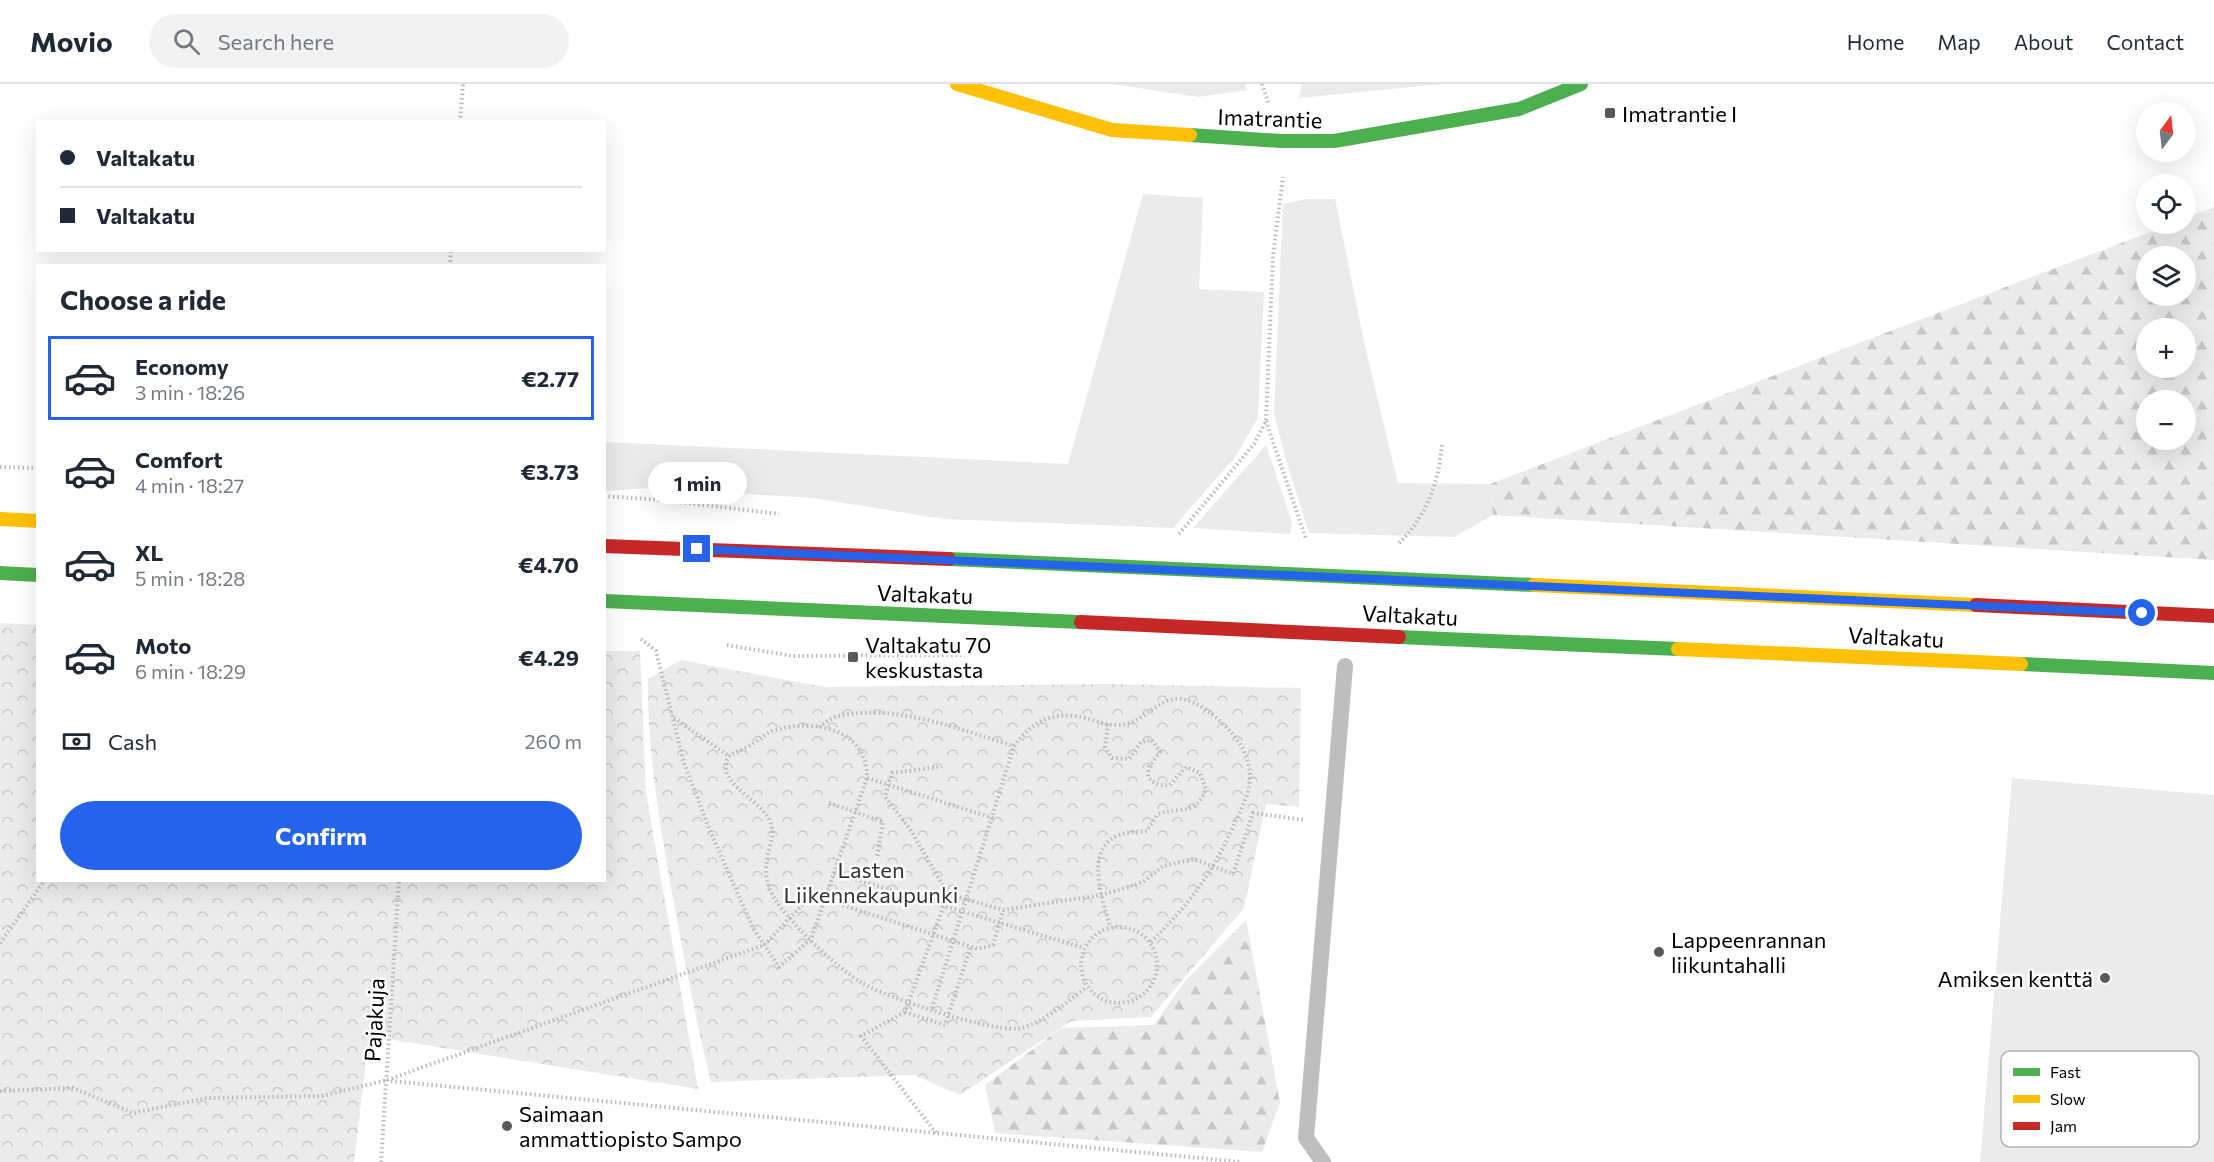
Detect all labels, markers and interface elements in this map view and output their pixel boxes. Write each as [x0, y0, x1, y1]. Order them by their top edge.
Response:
search box [149, 14, 569, 68]
text: Movio [30, 24, 113, 58]
icon: search [170, 25, 203, 58]
text: Search here [218, 28, 334, 55]
text: Home [1847, 29, 1904, 54]
text: Map [1937, 29, 1981, 54]
text: About [2014, 29, 2073, 54]
text: Contact [2106, 29, 2184, 54]
place label: Imatrantie I [1622, 100, 1737, 127]
north arrow [2136, 102, 2196, 162]
map controls [2136, 102, 2196, 450]
street label: Imatrantie [1217, 103, 1323, 133]
marker: Imatrantie I [1603, 106, 1617, 120]
text: Valtakatu [96, 144, 195, 171]
button: locate [2136, 174, 2196, 234]
text: Valtakatu [96, 202, 195, 229]
button: layers [2136, 246, 2196, 306]
text: Choose a ride [60, 283, 226, 316]
button: + [2136, 318, 2196, 378]
icon: car [63, 351, 117, 405]
text: Economy [135, 353, 229, 380]
text: €2.77 [521, 365, 579, 392]
text: 3 min · 18:26 [135, 380, 245, 404]
button: − [2136, 390, 2196, 450]
icon: car [63, 444, 117, 498]
text: Comfort [135, 446, 223, 473]
text: €3.73 [520, 458, 579, 485]
callout: 1 min [648, 462, 746, 504]
text: 1 min [674, 471, 721, 495]
text: 4 min · 18:27 [135, 473, 244, 497]
route end [683, 535, 710, 562]
icon: car [63, 537, 117, 591]
text: XL [135, 539, 163, 566]
text: €4.70 [518, 551, 579, 578]
text: 5 min · 18:28 [135, 566, 245, 590]
street label: Valtakatu [876, 579, 974, 609]
street label: Valtakatu [1361, 599, 1459, 631]
route start [2128, 599, 2155, 626]
street label: Valtakatu [1847, 621, 1945, 653]
icon: car [63, 630, 117, 684]
place label: Valtakatu 70 keskustasta [865, 631, 991, 683]
text: Moto [135, 632, 191, 659]
text: €4.29 [518, 644, 579, 671]
marker: Valtakatu 70 keskustasta [846, 650, 860, 664]
text: 6 min · 18:29 [135, 659, 246, 683]
icon: cash [60, 725, 93, 758]
text: Cash [108, 728, 157, 755]
text: 260 m [524, 729, 582, 753]
button: Confirm [60, 801, 582, 870]
park label: Lasten Liikennekaupunki [784, 856, 958, 908]
place label: Lappeenrannan liikuntahalli [1671, 926, 1826, 978]
marker: Lappeenrannan liikuntahalli [1652, 945, 1666, 959]
place label: Amiksen kenttä [1938, 965, 2093, 992]
marker: Amiksen kenttä [2098, 971, 2112, 985]
street label: Pajakuja [358, 977, 390, 1063]
legend [2001, 1051, 2199, 1147]
text: Fast [2050, 1062, 2081, 1081]
text: Slow [2050, 1089, 2086, 1108]
place label: Saimaan ammattiopisto Sampo [519, 1100, 742, 1152]
text: Jam [2050, 1116, 2077, 1135]
marker: Saimaan ammattiopisto Sampo [500, 1119, 514, 1133]

